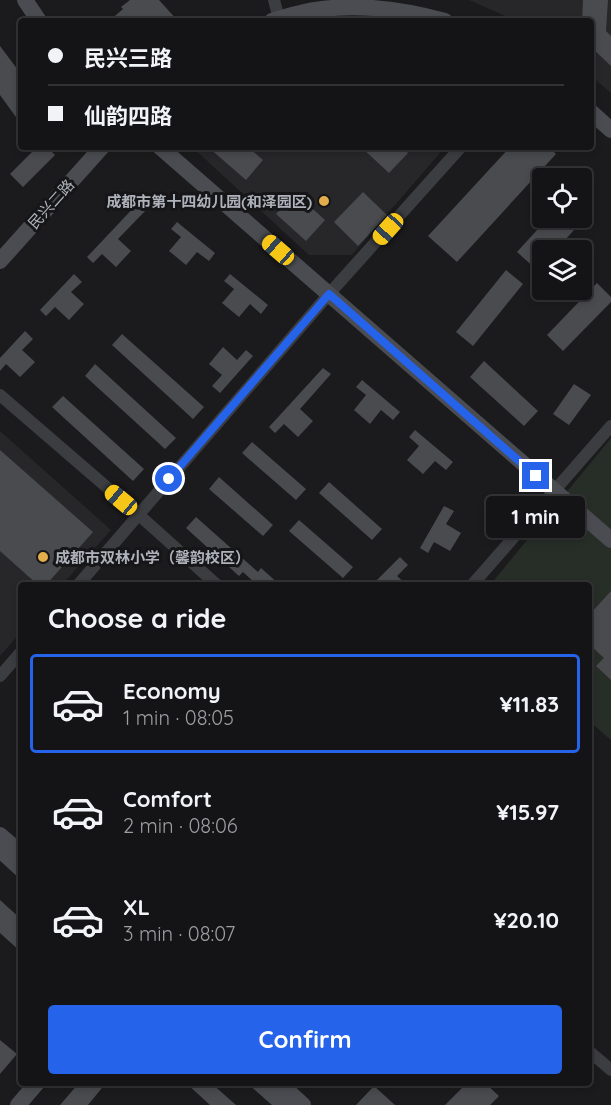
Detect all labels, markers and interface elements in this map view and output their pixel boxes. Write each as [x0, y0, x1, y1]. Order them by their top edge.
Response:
text: 民兴三路 [84, 44, 172, 72]
text: 仙韵四路 [84, 102, 172, 130]
map controls [532, 168, 592, 300]
button: locate [532, 168, 592, 228]
street label: 民兴二路 [24, 175, 78, 233]
place label: 成都市第十四幼儿园(和泽园区) [106, 192, 312, 211]
marker: 成都市第十四幼儿园(和泽园区) [317, 194, 331, 208]
car [369, 210, 407, 248]
car [259, 231, 297, 269]
button: layers [532, 240, 592, 300]
route end [522, 462, 549, 489]
route start [155, 465, 182, 492]
car [101, 482, 141, 518]
callout: 1 min [486, 497, 586, 539]
text: 1 min [511, 504, 560, 529]
place label: 成都市双林小学（馨韵校区） [55, 548, 250, 567]
marker: 成都市双林小学（馨韵校区） [36, 550, 50, 564]
text: Choose a ride [48, 601, 226, 635]
icon: car [51, 677, 105, 731]
text: Economy [123, 677, 221, 705]
text: ¥11.83 [499, 690, 559, 718]
text: 1 min · 08:05 [123, 705, 234, 730]
icon: car [51, 785, 105, 839]
text: Comfort [123, 785, 212, 813]
text: ¥15.97 [496, 798, 559, 826]
text: 2 min · 08:06 [123, 813, 238, 838]
icon: car [51, 893, 105, 947]
text: XL [123, 893, 150, 921]
text: ¥20.10 [493, 906, 559, 934]
text: 3 min · 08:07 [123, 921, 235, 946]
button: Confirm [48, 1005, 562, 1074]

